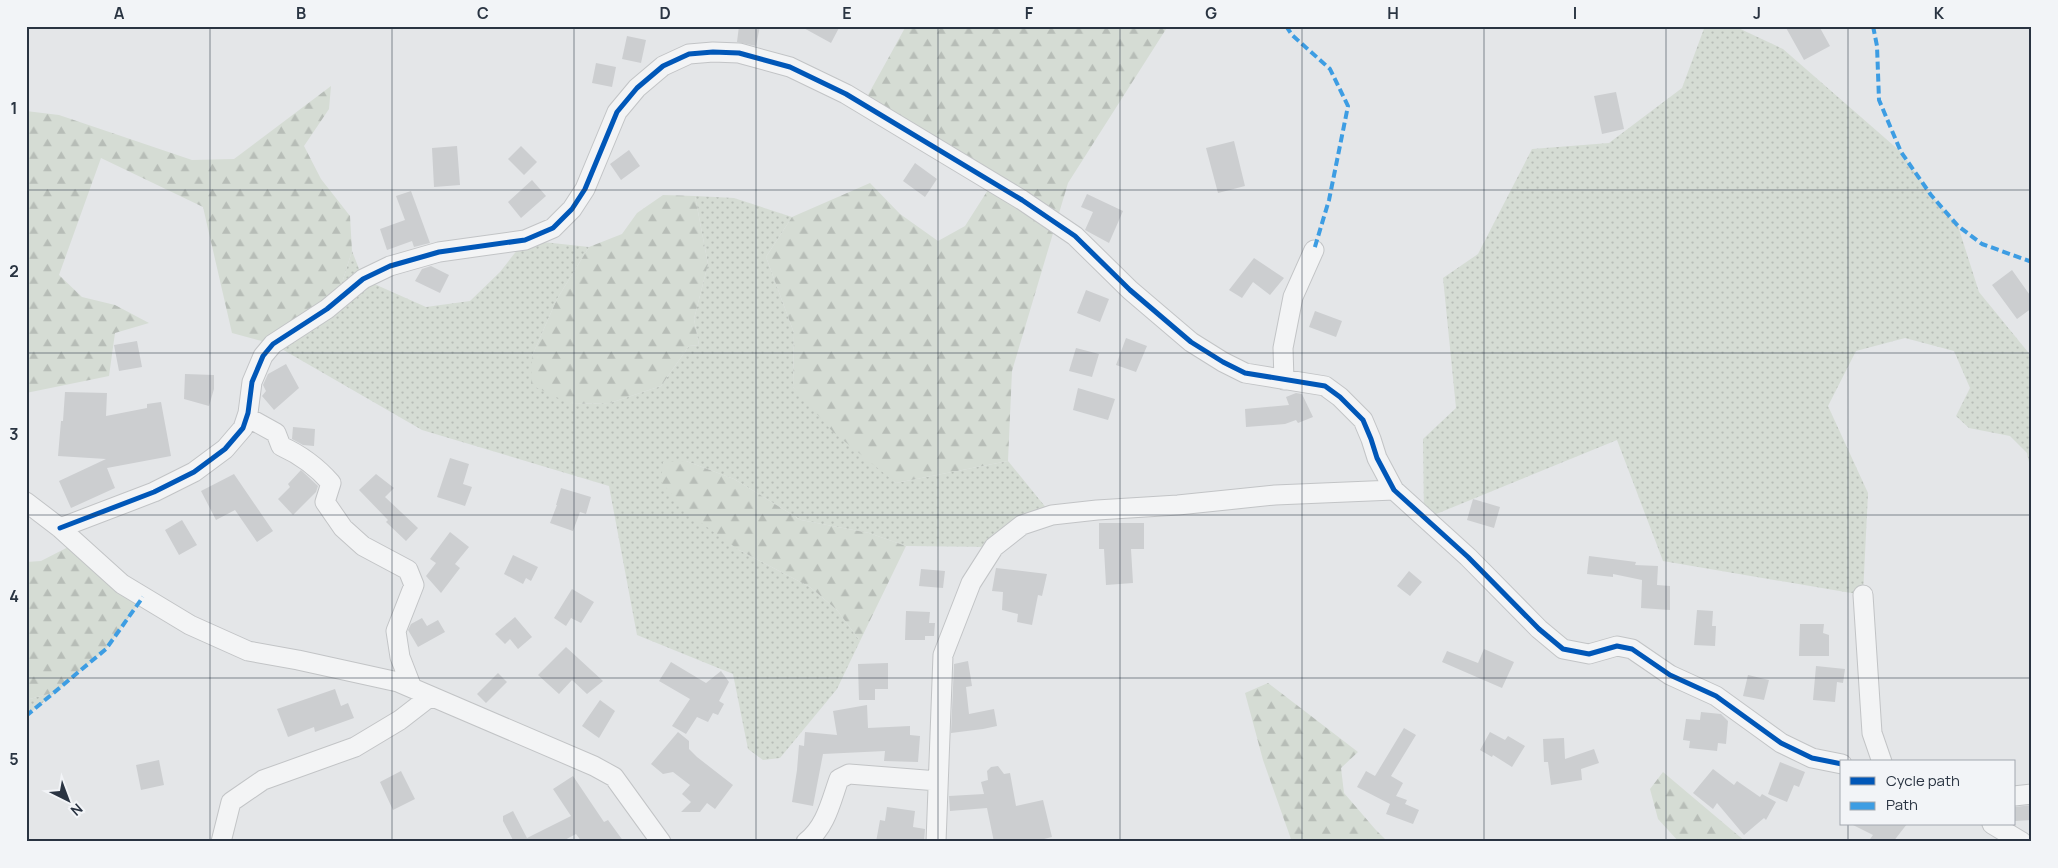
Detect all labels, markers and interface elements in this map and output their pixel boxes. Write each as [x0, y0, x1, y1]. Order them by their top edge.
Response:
text: A [114, 2, 125, 24]
text: B [296, 2, 306, 24]
text: C [477, 2, 489, 24]
text: D [659, 2, 671, 24]
text: E [842, 2, 852, 24]
text: F [1025, 2, 1034, 24]
text: G [1205, 2, 1217, 24]
text: H [1387, 2, 1399, 24]
text: I [1573, 2, 1577, 24]
text: J [1753, 2, 1761, 24]
text: K [1934, 2, 1945, 24]
text: 1 [10, 97, 18, 119]
text: 2 [9, 260, 19, 282]
text: 3 [9, 423, 19, 445]
text: 4 [9, 585, 19, 607]
text: 5 [9, 748, 19, 770]
legend [1840, 760, 2016, 826]
text: Cycle path [1886, 770, 1960, 791]
north arrow [42, 776, 92, 826]
text: Path [1886, 794, 1918, 815]
text: N [67, 800, 87, 820]

